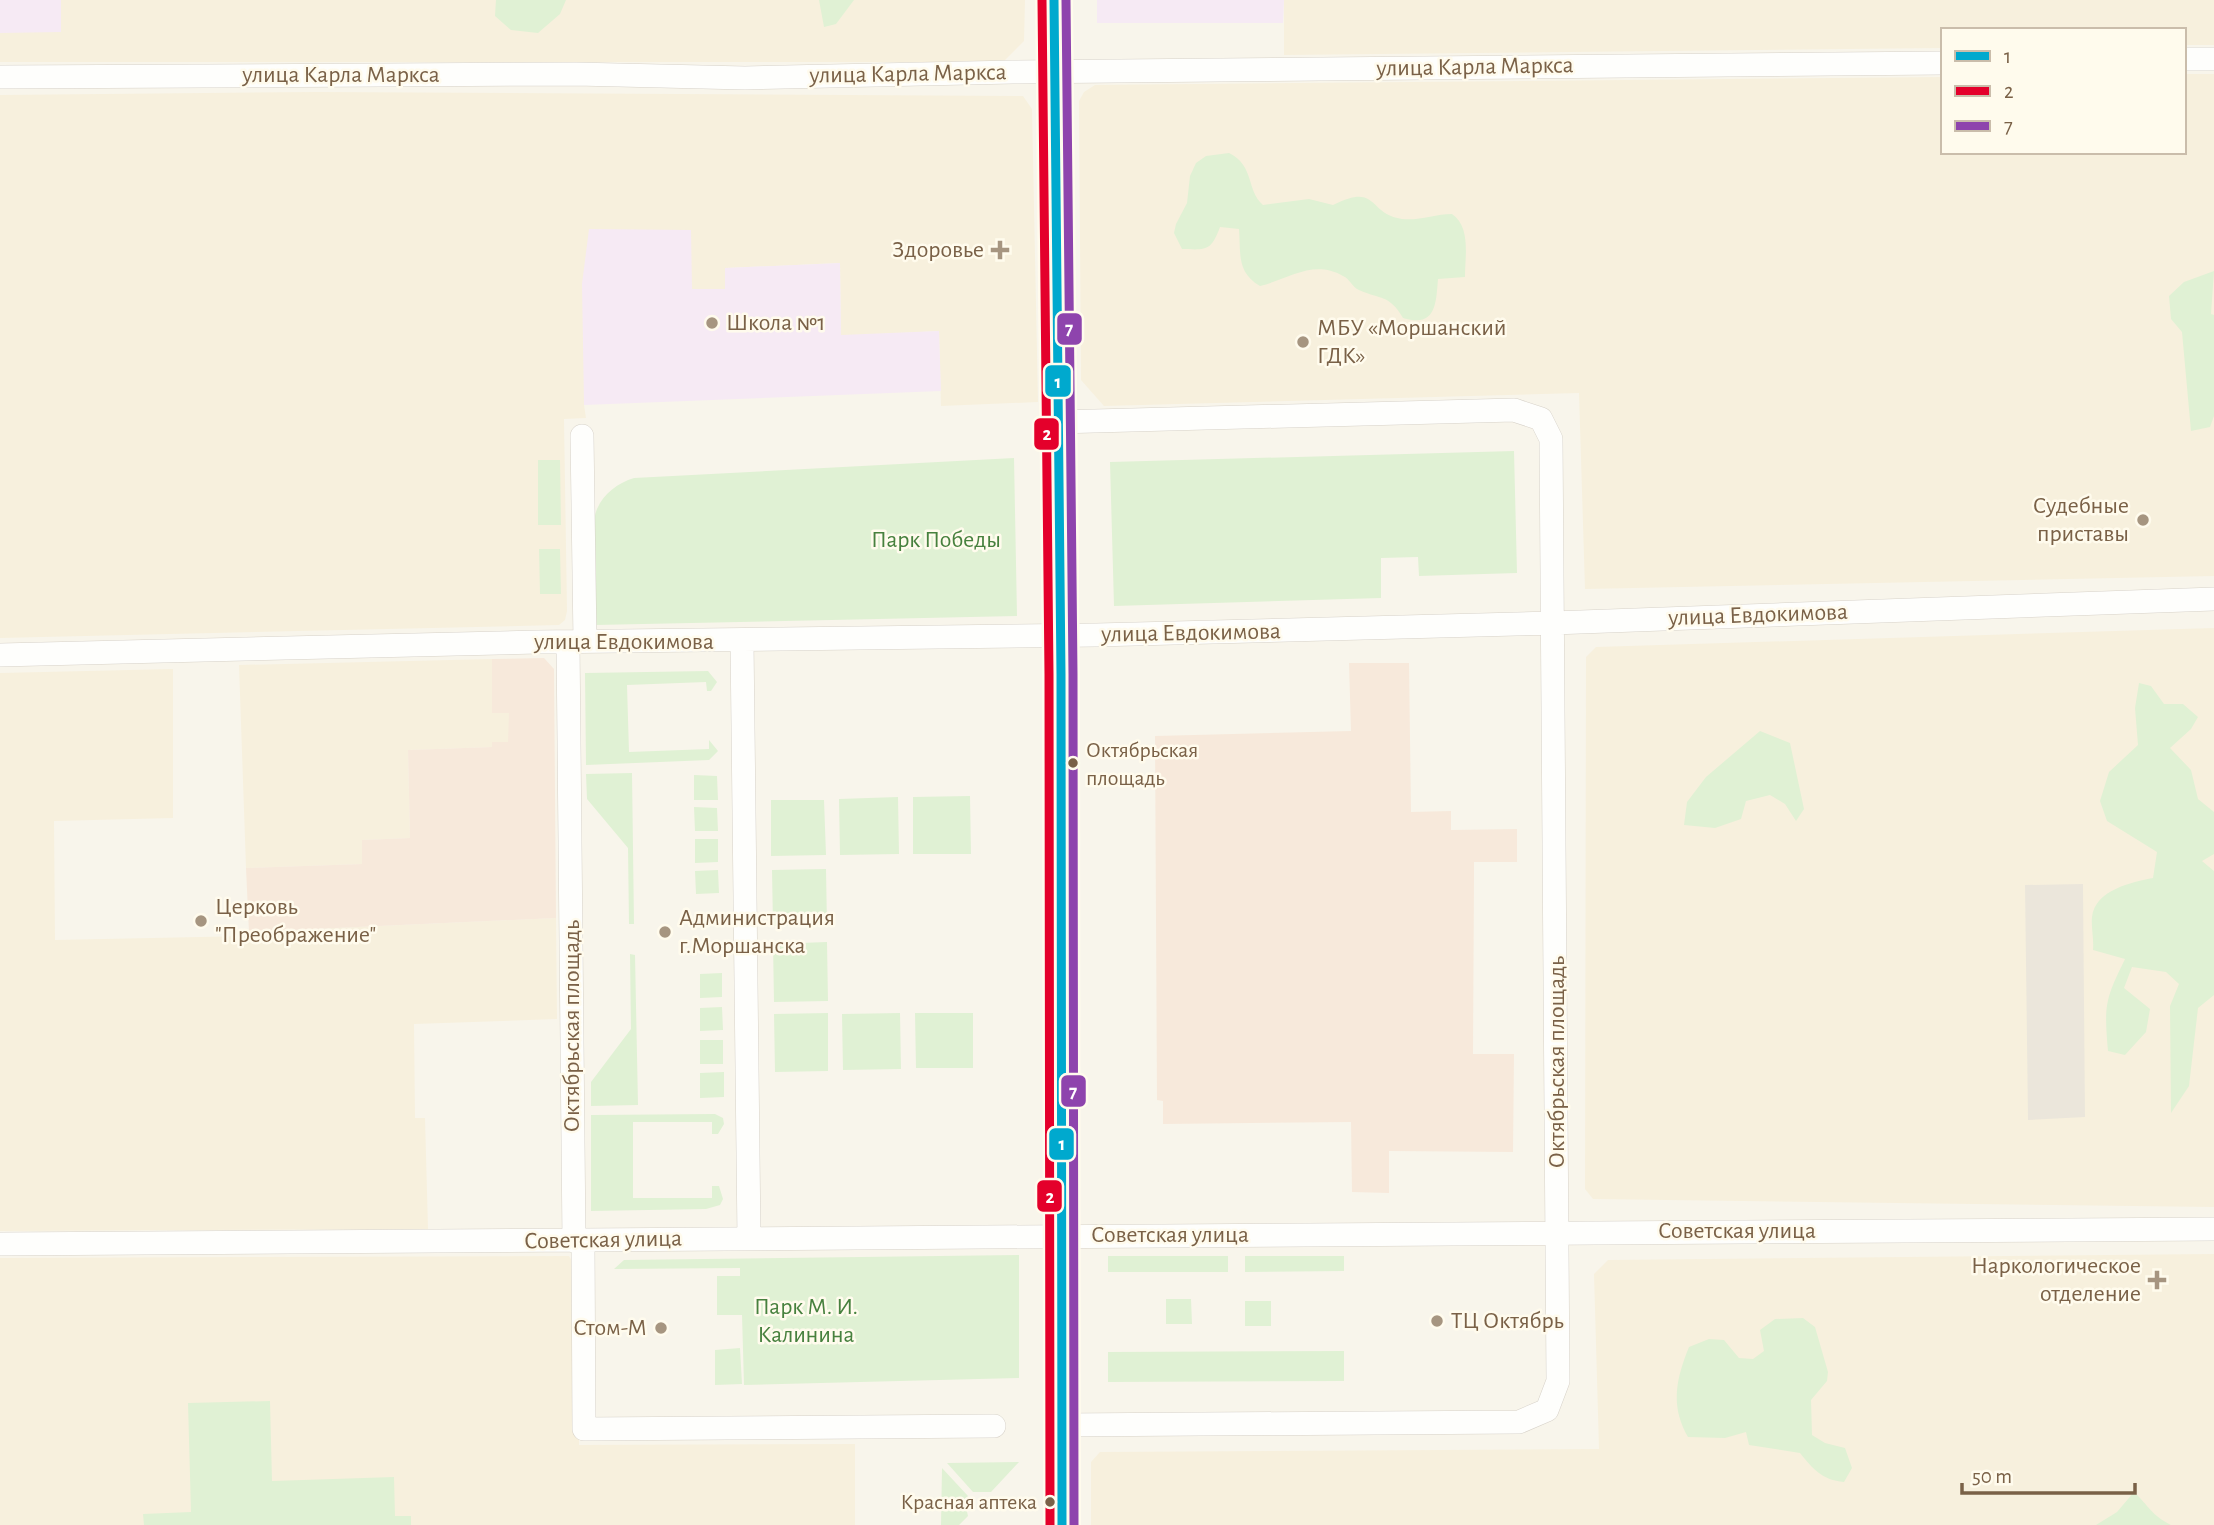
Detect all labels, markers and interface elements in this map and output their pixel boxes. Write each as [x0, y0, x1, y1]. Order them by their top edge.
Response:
legend [1941, 28, 2186, 154]
text: 1 [2004, 46, 2011, 67]
street label: улица Карла Маркса [1375, 53, 1574, 81]
street label: улица Карла Маркса [808, 60, 1007, 88]
street label: улица Карла Маркса [241, 63, 440, 87]
text: 2 [2004, 81, 2014, 102]
text: 7 [2004, 116, 2013, 137]
place label: Здоровье [892, 238, 984, 262]
marker: Здоровье [990, 240, 1010, 260]
place label: Школа №1 [726, 311, 825, 335]
line badge: 7 [1056, 312, 1083, 346]
marker: Школа №1 [704, 315, 720, 331]
place label: МБУ «Моршанский ГДК» [1317, 316, 1506, 368]
text: 7 [1065, 320, 1073, 339]
marker: МБУ «Моршанский ГДК» [1295, 334, 1311, 350]
line badge: 1 [1044, 364, 1072, 398]
text: 1 [1055, 373, 1061, 392]
line badge: 2 [1033, 417, 1060, 451]
text: 2 [1043, 425, 1052, 444]
place label: Судебные приставы [2033, 494, 2129, 546]
marker: Судебные приставы [2135, 512, 2151, 528]
park label: Парк Победы [871, 528, 1001, 552]
street label: улица Евдокимова [1667, 600, 1848, 630]
street label: улица Евдокимова [1100, 619, 1281, 647]
street label: улица Евдокимова [533, 630, 714, 654]
place label: Октябрьская площадь [1086, 739, 1198, 789]
marker: Октябрьская площадь [1066, 756, 1080, 770]
place label: Церковь "Преображение" [215, 895, 376, 947]
place label: Администрация г.Моршанска [679, 906, 835, 958]
marker: Церковь "Преображение" [193, 913, 209, 929]
street label: Октябрьская площадь [560, 920, 584, 1132]
marker: Администрация г.Моршанска [657, 924, 673, 940]
street label: Октябрьская площадь [1545, 956, 1569, 1168]
line badge: 7 [1060, 1074, 1087, 1108]
text: 7 [1069, 1083, 1077, 1102]
line badge: 1 [1048, 1127, 1075, 1161]
text: 1 [1059, 1135, 1065, 1154]
line badge: 2 [1036, 1179, 1063, 1213]
text: 2 [1046, 1188, 1055, 1207]
street label: Советская улица [1658, 1219, 1816, 1243]
street label: Советская улица [1091, 1223, 1249, 1247]
street label: Советская улица [524, 1227, 682, 1253]
place label: Наркологическое отделение [1971, 1254, 2141, 1306]
marker: Наркологическое отделение [2147, 1270, 2167, 1290]
park label: Парк М. И. Калинина [754, 1295, 858, 1347]
place label: ТЦ Октябрь [1451, 1309, 1564, 1333]
marker: ТЦ Октябрь [1429, 1313, 1445, 1329]
place label: Стом-М [573, 1316, 647, 1340]
marker: Стом-М [653, 1320, 669, 1336]
scale bar [1962, 1452, 2135, 1496]
text: 50 m [1972, 1466, 2012, 1487]
place label: Красная аптека [901, 1491, 1037, 1513]
marker: Красная аптека [1043, 1495, 1057, 1509]

